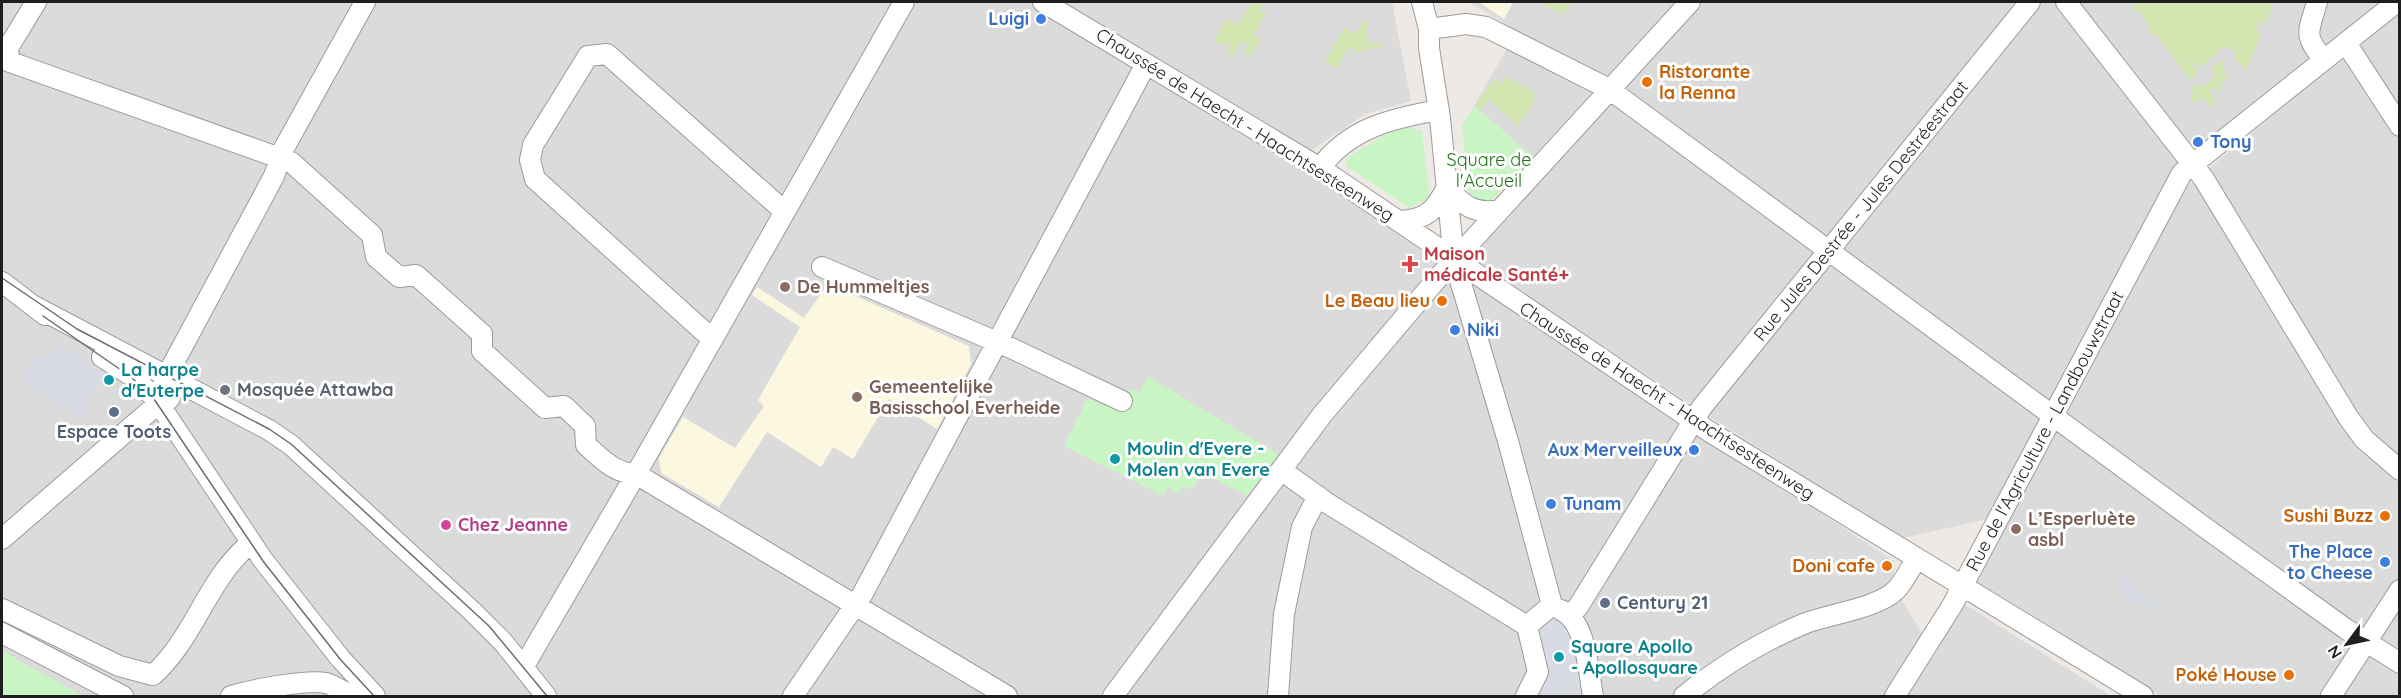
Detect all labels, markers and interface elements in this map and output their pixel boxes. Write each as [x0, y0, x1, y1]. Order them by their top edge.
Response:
place label: Luigi [988, 7, 1029, 30]
marker: Luigi [1034, 12, 1048, 26]
street label: Chaussée de Haecht - Haachtsesteenweg [1092, 23, 1399, 226]
place label: Ristorante la Renna [1659, 60, 1750, 104]
marker: Ristorante la Renna [1640, 75, 1654, 89]
street label: Rue Jules Destrée - Jules Destréestraat [1748, 76, 1973, 346]
place label: Tony [2210, 130, 2252, 153]
marker: Tony [2191, 135, 2205, 149]
park label: Square de l'Accueil [1447, 148, 1531, 192]
place label: Maison médicale Santé+ [1424, 242, 1569, 286]
marker: Maison médicale Santé+ [1401, 255, 1419, 273]
place label: De Hummeltjes [797, 275, 930, 298]
marker: De Hummeltjes [778, 280, 792, 294]
street label: Rue de l'Agriculture - Landbouwstraat [1961, 286, 2129, 575]
place label: Le Beau lieu [1325, 289, 1430, 312]
marker: Le Beau lieu [1435, 294, 1449, 308]
street label: Chaussée de Haecht - Haachtsesteenweg [1515, 296, 1819, 505]
place label: Niki [1467, 318, 1499, 341]
marker: Niki [1448, 323, 1462, 337]
place label: La harpe d'Euterpe [121, 358, 204, 402]
marker: La harpe d'Euterpe [102, 373, 116, 387]
place label: Gemeentelijke Basisschool Everheide [869, 375, 1060, 419]
place label: Mosquée Attawba [237, 378, 394, 401]
marker: Mosquée Attawba [218, 383, 232, 397]
marker: Gemeentelijke Basisschool Everheide [850, 390, 864, 404]
marker: Espace Toots [107, 405, 121, 419]
place label: Espace Toots [57, 420, 172, 443]
place label: Moulin d'Evere - Molen van Evere [1127, 437, 1270, 481]
place label: Aux Merveilleux [1548, 438, 1682, 461]
marker: Aux Merveilleux [1687, 443, 1701, 457]
marker: Moulin d'Evere - Molen van Evere [1108, 452, 1122, 466]
place label: Tunam [1563, 492, 1621, 515]
marker: Tunam [1544, 497, 1558, 511]
place label: Sushi Buzz [2283, 504, 2373, 527]
place label: L’Esperluète asbl [2028, 507, 2136, 551]
marker: Sushi Buzz [2378, 509, 2392, 523]
place label: Chez Jeanne [458, 513, 568, 536]
marker: Chez Jeanne [439, 518, 453, 532]
marker: L’Esperluète asbl [2009, 522, 2023, 536]
place label: The Place to Cheese [2287, 540, 2373, 584]
place label: Doni cafe [1792, 554, 1875, 577]
marker: The Place to Cheese [2378, 555, 2392, 569]
marker: Doni cafe [1880, 559, 1894, 573]
place label: Century 21 [1617, 591, 1708, 614]
marker: Century 21 [1598, 596, 1612, 610]
north arrow [2317, 614, 2377, 674]
place label: Square Apollo - Apollosquare [1571, 635, 1698, 679]
text: N [2323, 642, 2346, 663]
marker: Square Apollo - Apollosquare [1552, 650, 1566, 664]
place label: Poké House [2176, 663, 2277, 686]
marker: Poké House [2282, 668, 2296, 682]

